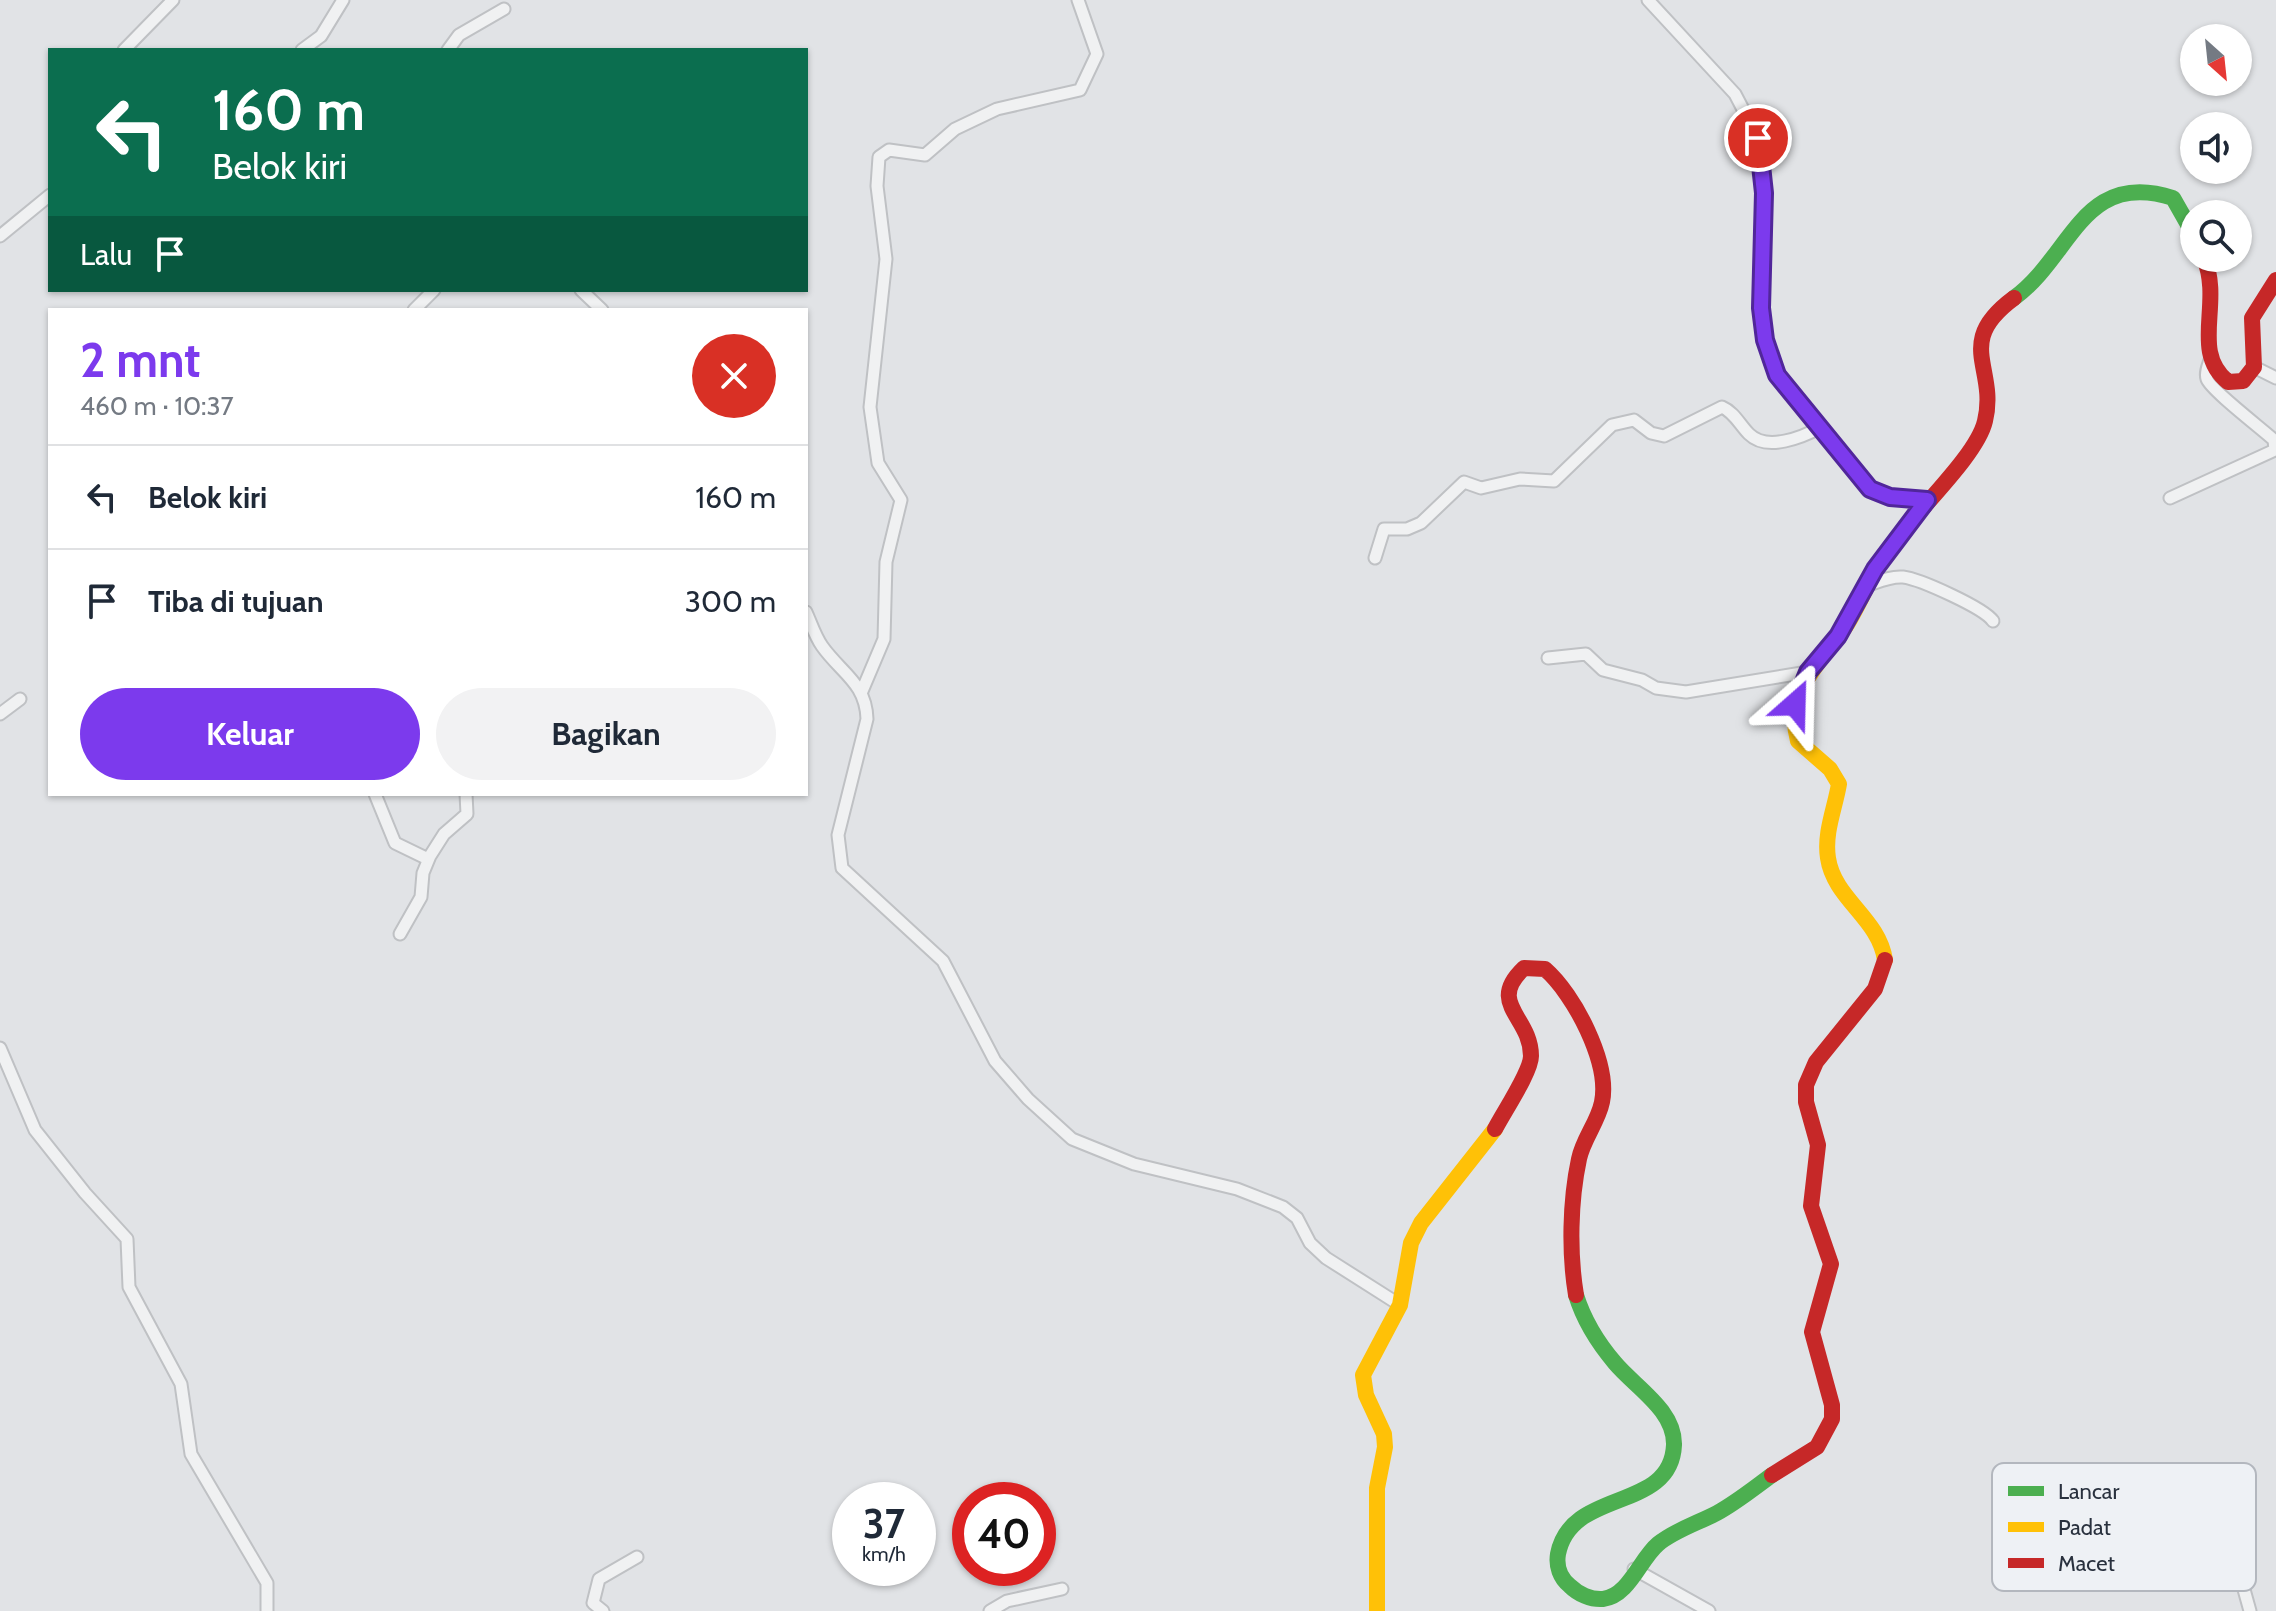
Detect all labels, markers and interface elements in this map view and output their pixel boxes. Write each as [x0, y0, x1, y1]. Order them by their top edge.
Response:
north arrow [2180, 24, 2252, 96]
map controls [2180, 24, 2252, 272]
text: 160 m [212, 76, 365, 144]
icon: left [80, 80, 184, 184]
pin [1724, 104, 1792, 172]
button: sound [2180, 112, 2252, 184]
icon: arrive [1736, 116, 1780, 160]
text: Belok kiri [212, 144, 347, 188]
button: search [2180, 200, 2252, 272]
icon: arrive [148, 232, 192, 276]
text: Lalu [80, 236, 132, 273]
text: 2 mnt [80, 331, 201, 389]
button: close [692, 334, 776, 418]
text: 460 m · 10:37 [80, 390, 234, 422]
icon: left [80, 475, 124, 519]
text: Belok kiri [148, 479, 267, 516]
text: 160 m [695, 479, 776, 516]
icon: arrive [80, 579, 124, 623]
text: Tiba di tujuan [148, 583, 324, 620]
text: 300 m [685, 583, 776, 620]
position arrow [1753, 662, 1837, 746]
button: Keluar [80, 688, 420, 780]
button: Bagikan [436, 688, 776, 780]
legend [1992, 1463, 2256, 1591]
text: Lancar [2058, 1478, 2119, 1505]
speed limit sign: 40 [952, 1482, 1056, 1586]
text: 37 [863, 1499, 905, 1548]
text: Padat [2058, 1514, 2111, 1541]
text: km/h [862, 1542, 906, 1566]
text: Macet [2058, 1550, 2115, 1577]

